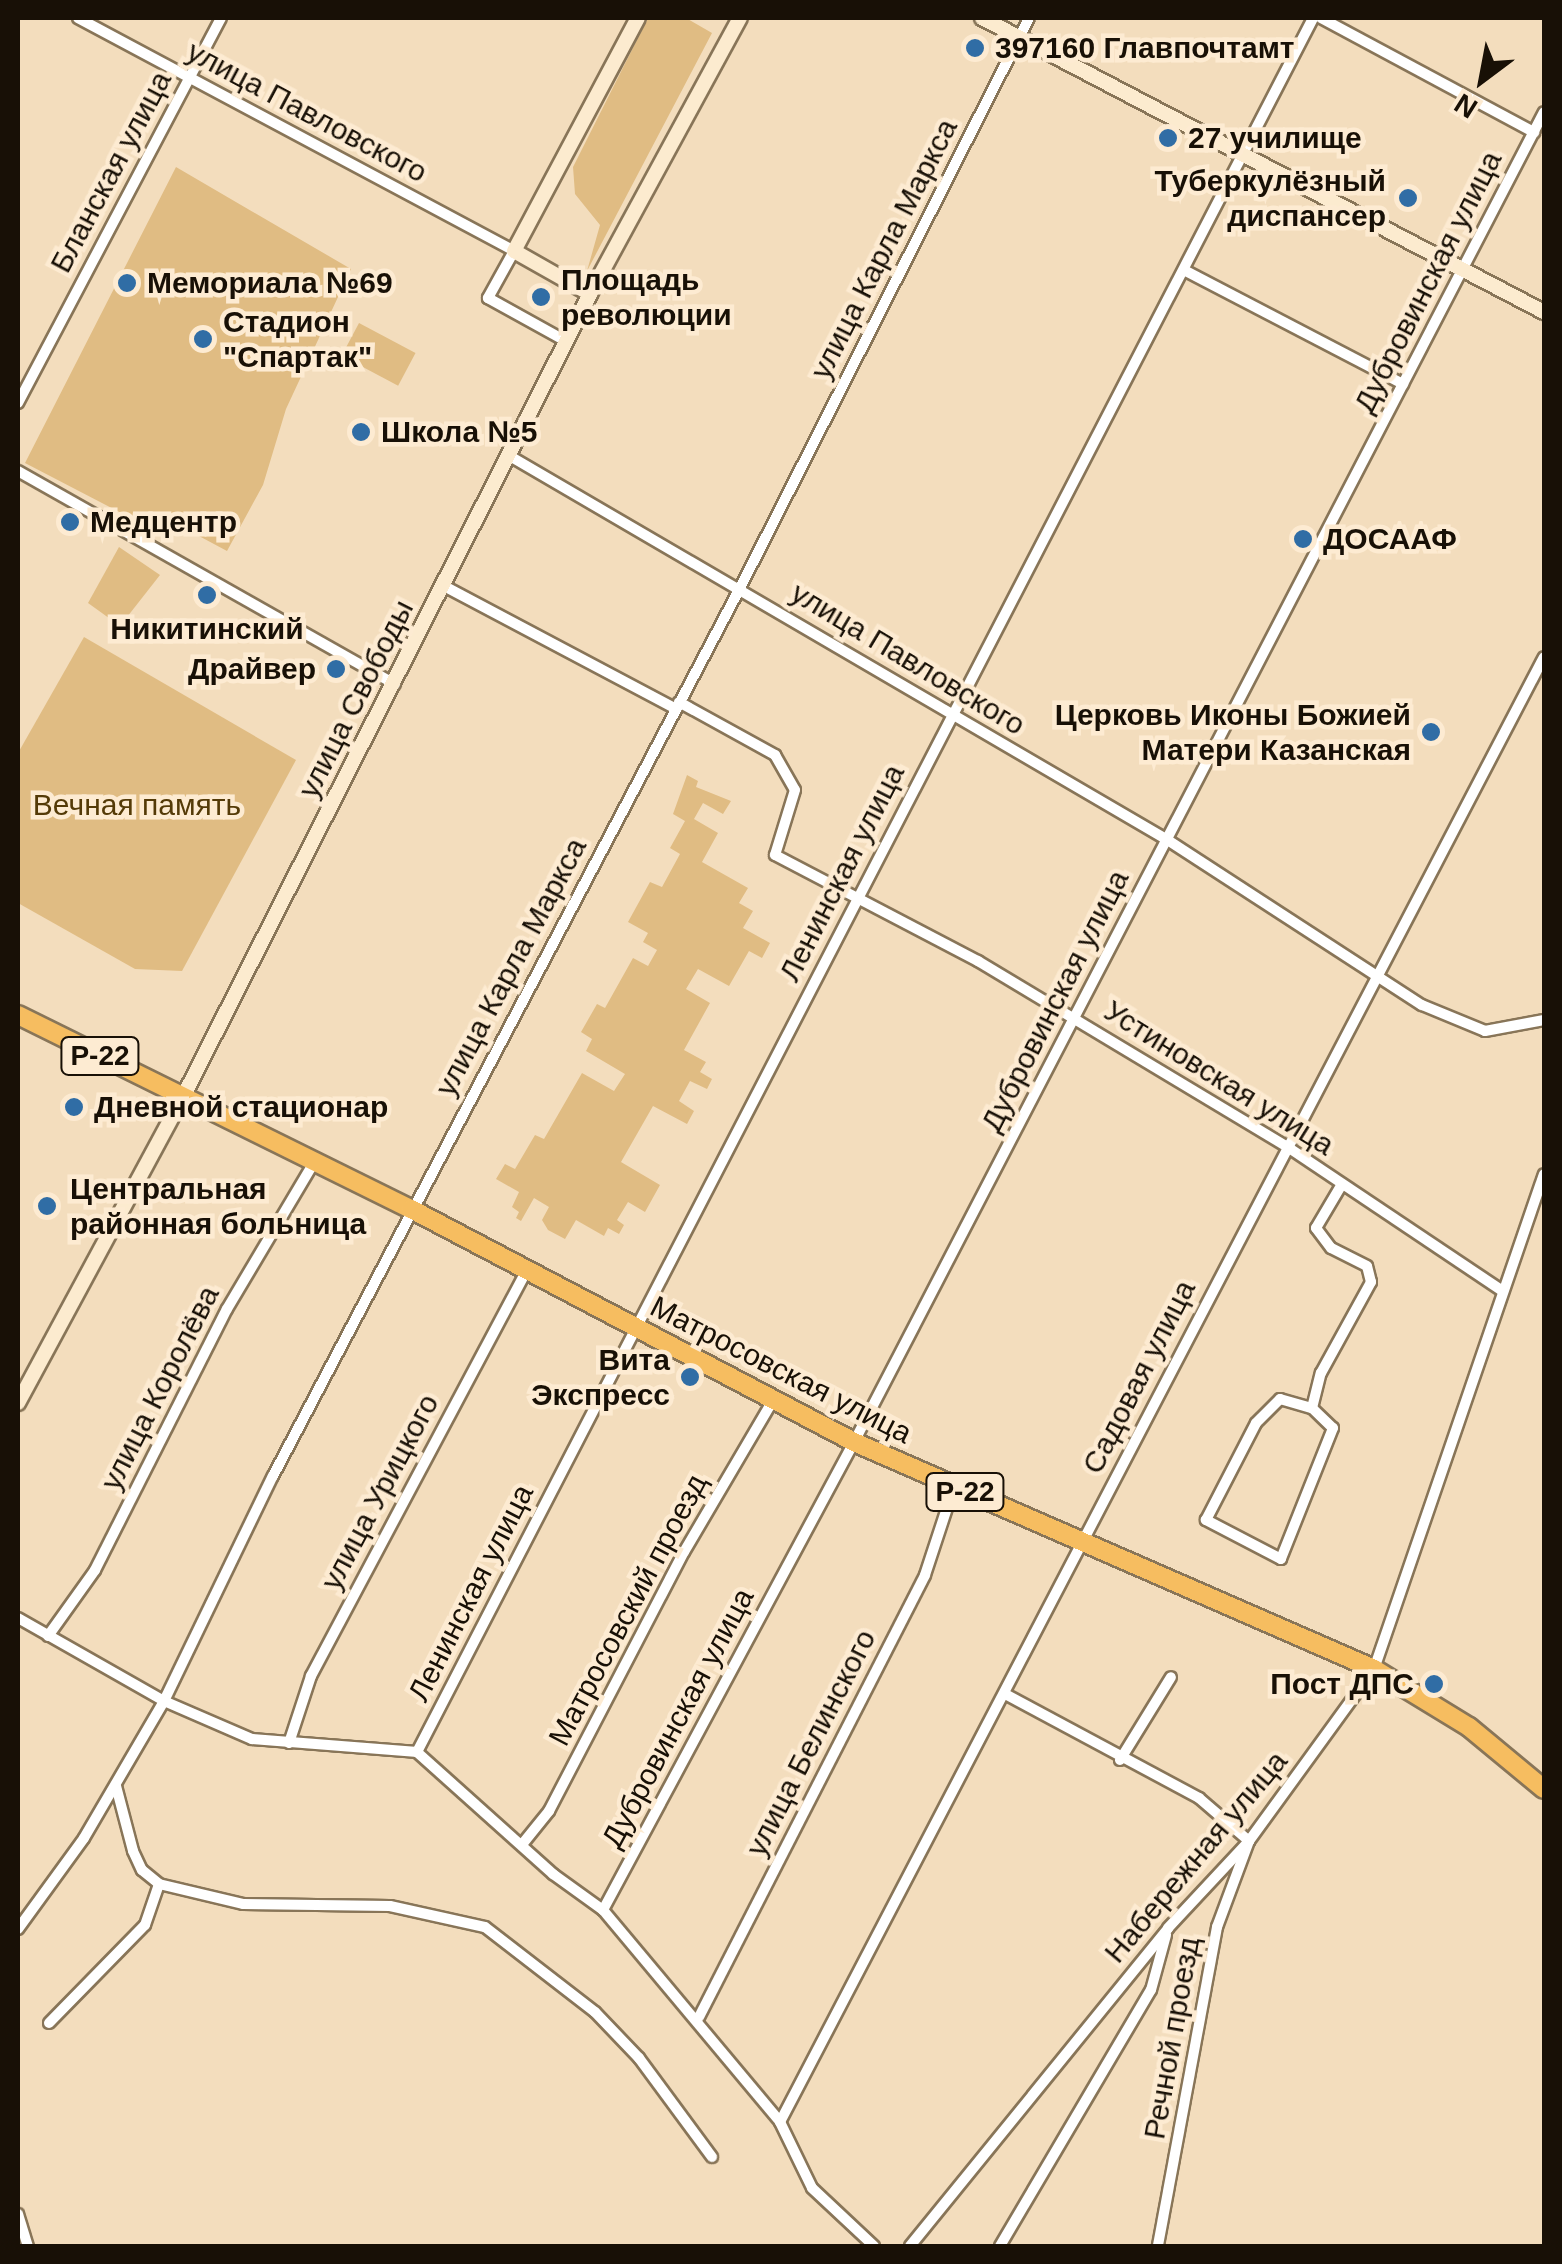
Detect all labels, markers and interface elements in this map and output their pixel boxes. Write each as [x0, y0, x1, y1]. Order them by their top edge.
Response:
place label: 397160 Главпочтамт [995, 30, 1295, 66]
north arrow [1432, 30, 1532, 130]
street label: улица Павловского [181, 34, 433, 190]
marker: 397160 Главпочтамт [964, 37, 986, 59]
street label: Бланская улица [43, 65, 179, 279]
text: N [1449, 87, 1483, 124]
street label: улица Карла Маркса [803, 113, 965, 385]
place label: 27 училище [1188, 120, 1362, 156]
marker: 27 училище [1157, 127, 1179, 149]
street label: Дубровинская улица [1346, 145, 1510, 419]
place label: Туберкулёзный диспансер [1154, 163, 1386, 234]
marker: Туберкулёзный диспансер [1395, 185, 1421, 211]
place label: Площадь революции [561, 262, 732, 332]
place label: Мемориала №69 [147, 265, 393, 301]
marker: Мемориала №69 [116, 272, 138, 294]
marker: Площадь революции [530, 286, 552, 308]
place label: Стадион "Спартак" [223, 304, 372, 374]
marker: Стадион "Спартак" [192, 328, 214, 350]
place label: Школа №5 [381, 414, 538, 450]
marker: Школа №5 [350, 421, 372, 443]
place label: Медцентр [90, 504, 237, 540]
marker: Медцентр [59, 511, 81, 533]
place label: ДОСААФ [1323, 521, 1457, 557]
marker: ДОСААФ [1292, 528, 1314, 550]
street label: улица Павловского [784, 575, 1032, 743]
marker: Никитинский [196, 584, 218, 606]
street label: улица Свободы [291, 594, 421, 804]
place label: Никитинский [110, 611, 304, 647]
place label: Драйвер [188, 651, 316, 687]
marker: Драйвер [325, 658, 347, 680]
place label: Церковь Иконы Божией Матери Казанская [1055, 697, 1411, 768]
marker: Церковь Иконы Божией Матери Казанская [1420, 721, 1442, 743]
street label: Ленинская улица [772, 758, 912, 988]
park label: Вечная память [33, 787, 241, 823]
street label: улица Карла Маркса [428, 832, 594, 1102]
street label: Дубровинская улица [973, 864, 1137, 1138]
street label: Устиновская улица [1098, 993, 1340, 1163]
road number: Р-22 [60, 1033, 140, 1079]
place label: Дневной стационар [94, 1089, 388, 1125]
marker: Дневной стационар [63, 1096, 85, 1118]
place label: Центральная районная больница [70, 1171, 366, 1242]
marker: Центральная районная больница [34, 1193, 60, 1219]
street label: Садовая улица [1075, 1274, 1203, 1480]
street label: улица Королёва [93, 1280, 227, 1496]
street label: Матросовская улица [644, 1288, 918, 1452]
place label: Вита Экспресс [531, 1342, 670, 1412]
marker: Вита Экспресс [679, 1366, 701, 1388]
street label: улица Урицкого [313, 1388, 447, 1596]
street label: Матросовский проезд [541, 1468, 715, 1752]
road number: Р-22 [925, 1469, 1005, 1515]
street label: Ленинская улица [401, 1478, 541, 1708]
street label: Дубровинская улица [594, 1582, 762, 1854]
street label: улица Белинского [738, 1624, 884, 1862]
place label: Пост ДПС [1270, 1666, 1414, 1702]
marker: Пост ДПС [1423, 1673, 1445, 1695]
street label: Набережная улица [1097, 1744, 1295, 1970]
street label: Речной проезд [1137, 1934, 1207, 2142]

